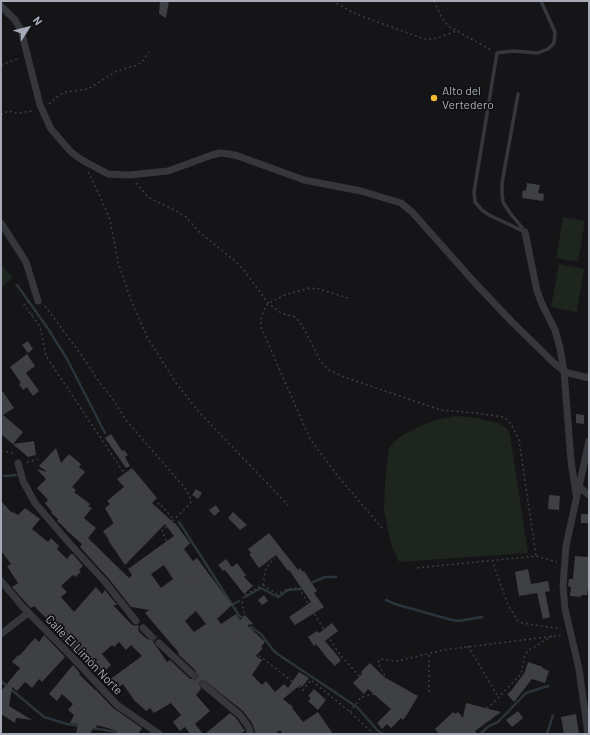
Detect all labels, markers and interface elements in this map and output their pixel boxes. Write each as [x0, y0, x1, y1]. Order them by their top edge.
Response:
north arrow [8, 8, 48, 48]
text: N [31, 14, 46, 27]
place label: Alto del Vertedero [442, 84, 494, 112]
marker: Alto del Vertedero [429, 93, 439, 103]
street label: Calle El Limón Norte [42, 612, 126, 698]

